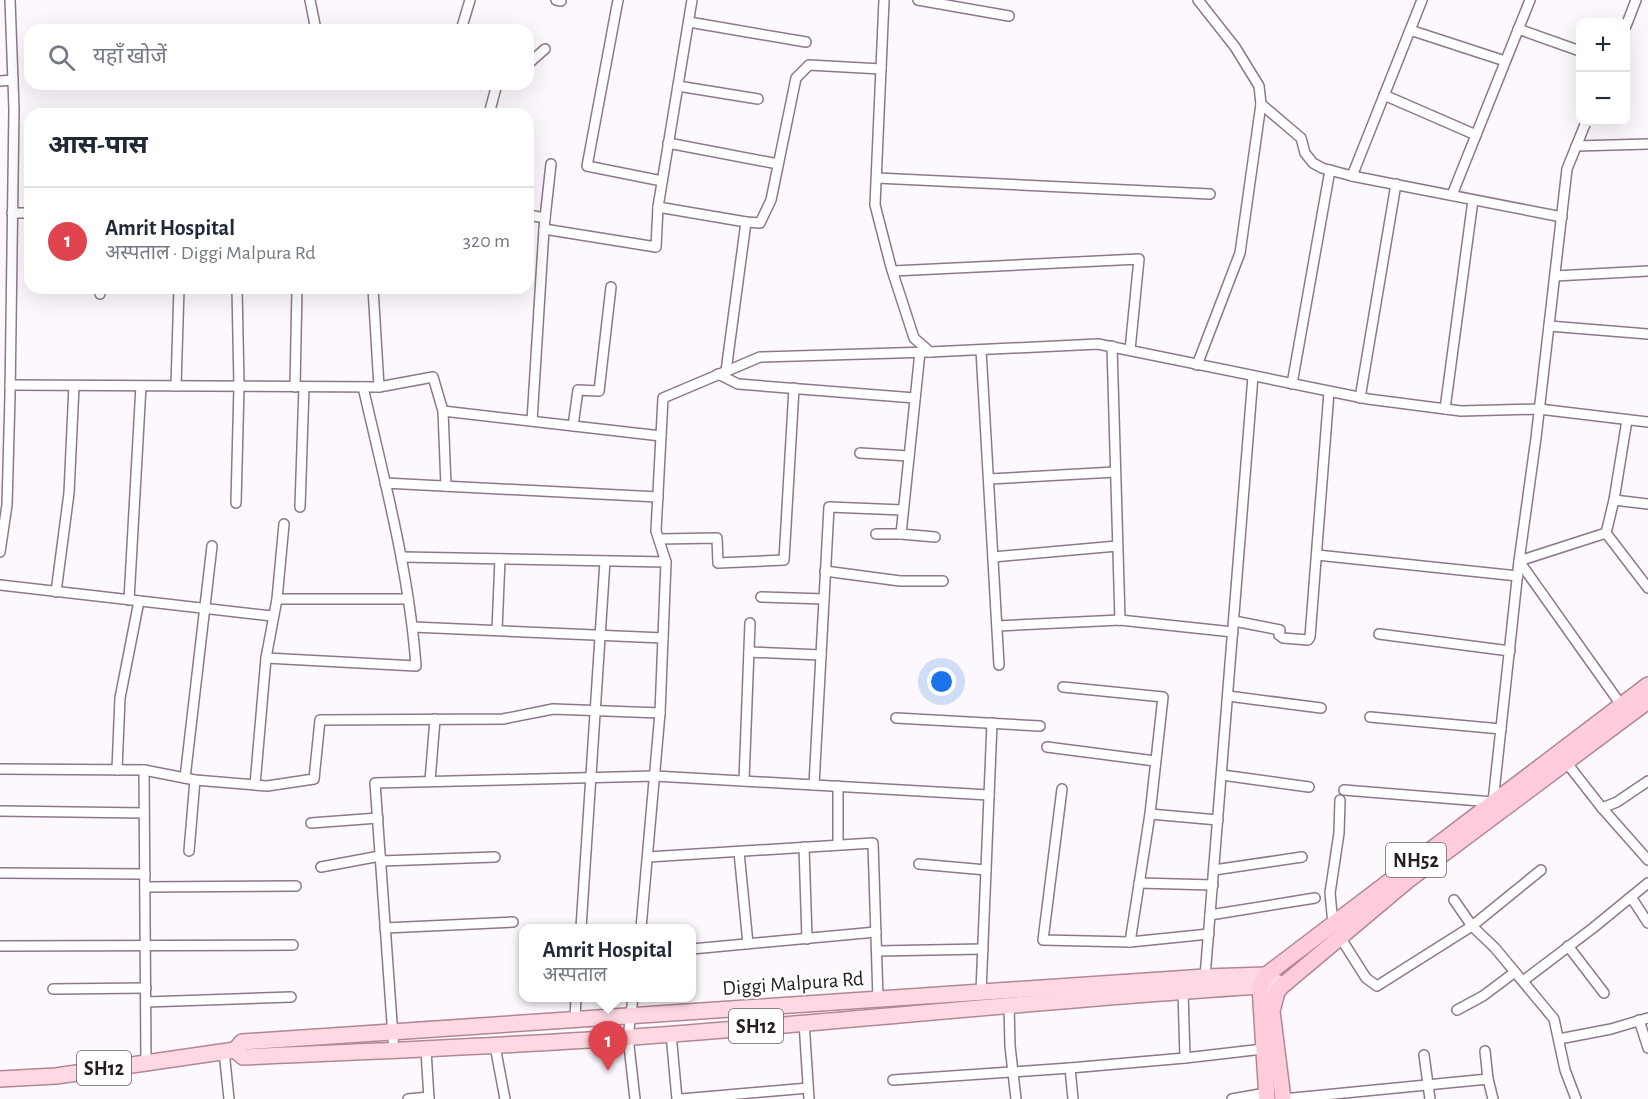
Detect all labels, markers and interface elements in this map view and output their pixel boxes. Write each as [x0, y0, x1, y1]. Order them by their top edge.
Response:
map controls [1576, 18, 1630, 126]
button: + [1576, 18, 1630, 72]
search box [24, 24, 534, 90]
icon: search [45, 41, 78, 74]
text: यहाँ खोजें [93, 45, 167, 67]
button: − [1576, 72, 1630, 126]
text: आस-पास [48, 132, 148, 158]
text: Amrit Hospital [105, 217, 235, 239]
text: 1 [64, 231, 71, 251]
text: 320 m [463, 231, 510, 251]
text: अस्पताल · Diggi Malpura Rd [105, 243, 316, 263]
your location [927, 667, 956, 696]
road number: NH52 [1386, 843, 1446, 877]
popup [519, 924, 696, 1002]
text: Amrit Hospital [543, 939, 672, 961]
text: अस्पताल [543, 965, 607, 985]
street label: Diggi Malpura Rd [722, 968, 865, 999]
road number: SH12 [729, 1009, 783, 1043]
pin: 1 [588, 1022, 628, 1071]
road number: SH12 [77, 1051, 131, 1085]

